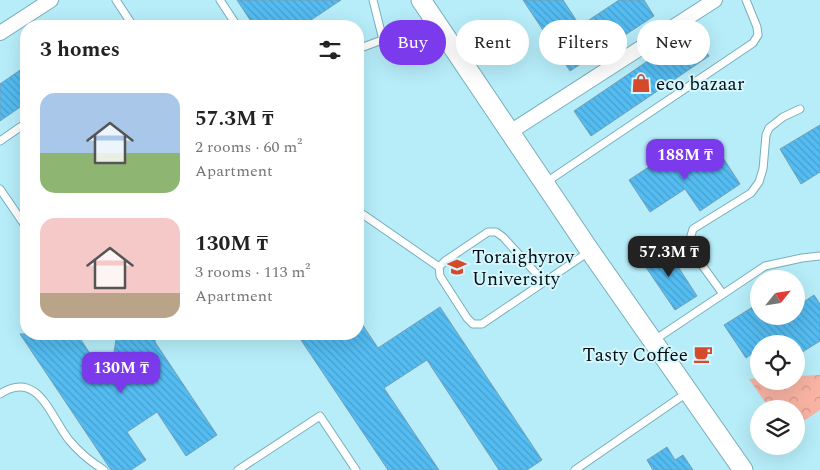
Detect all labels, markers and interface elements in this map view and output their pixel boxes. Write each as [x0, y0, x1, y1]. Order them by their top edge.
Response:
chip: Buy [379, 20, 446, 65]
chip: Rent [456, 20, 529, 65]
chip: Filters [539, 20, 627, 65]
chip: New [637, 20, 710, 65]
text: 3 homes [40, 34, 120, 66]
icon: filters [316, 36, 344, 64]
place label: eco bazaar [656, 70, 745, 99]
shop icon: eco bazaar [630, 72, 652, 94]
text: 57.3M ₸ [195, 103, 274, 135]
icon: home [80, 113, 140, 173]
text: 2 rooms · 60 m² [195, 135, 302, 159]
pin: 188M ₸ [644, 138, 726, 181]
text: 188M ₸ [657, 143, 713, 167]
text: Apartment [195, 159, 273, 183]
text: 130M ₸ [195, 228, 268, 260]
pin: 57.3M ₸ [623, 236, 715, 278]
icon: home [80, 238, 140, 298]
text: 57.3M ₸ [639, 240, 699, 264]
place label: Toraighyrov University [472, 243, 575, 294]
school or university icon: Toraighyrov University [446, 256, 468, 278]
text: 3 rooms · 113 m² [195, 260, 310, 284]
north arrow [750, 270, 805, 325]
map controls [750, 270, 805, 455]
text: Apartment [195, 284, 273, 308]
button: locate [750, 335, 805, 390]
place label: Tasty Coffee [583, 341, 688, 370]
cafe icon: Tasty Coffee [692, 343, 714, 365]
pin: 130M ₸ [80, 352, 162, 394]
text: 130M ₸ [93, 356, 149, 380]
button: layers [750, 400, 805, 455]

